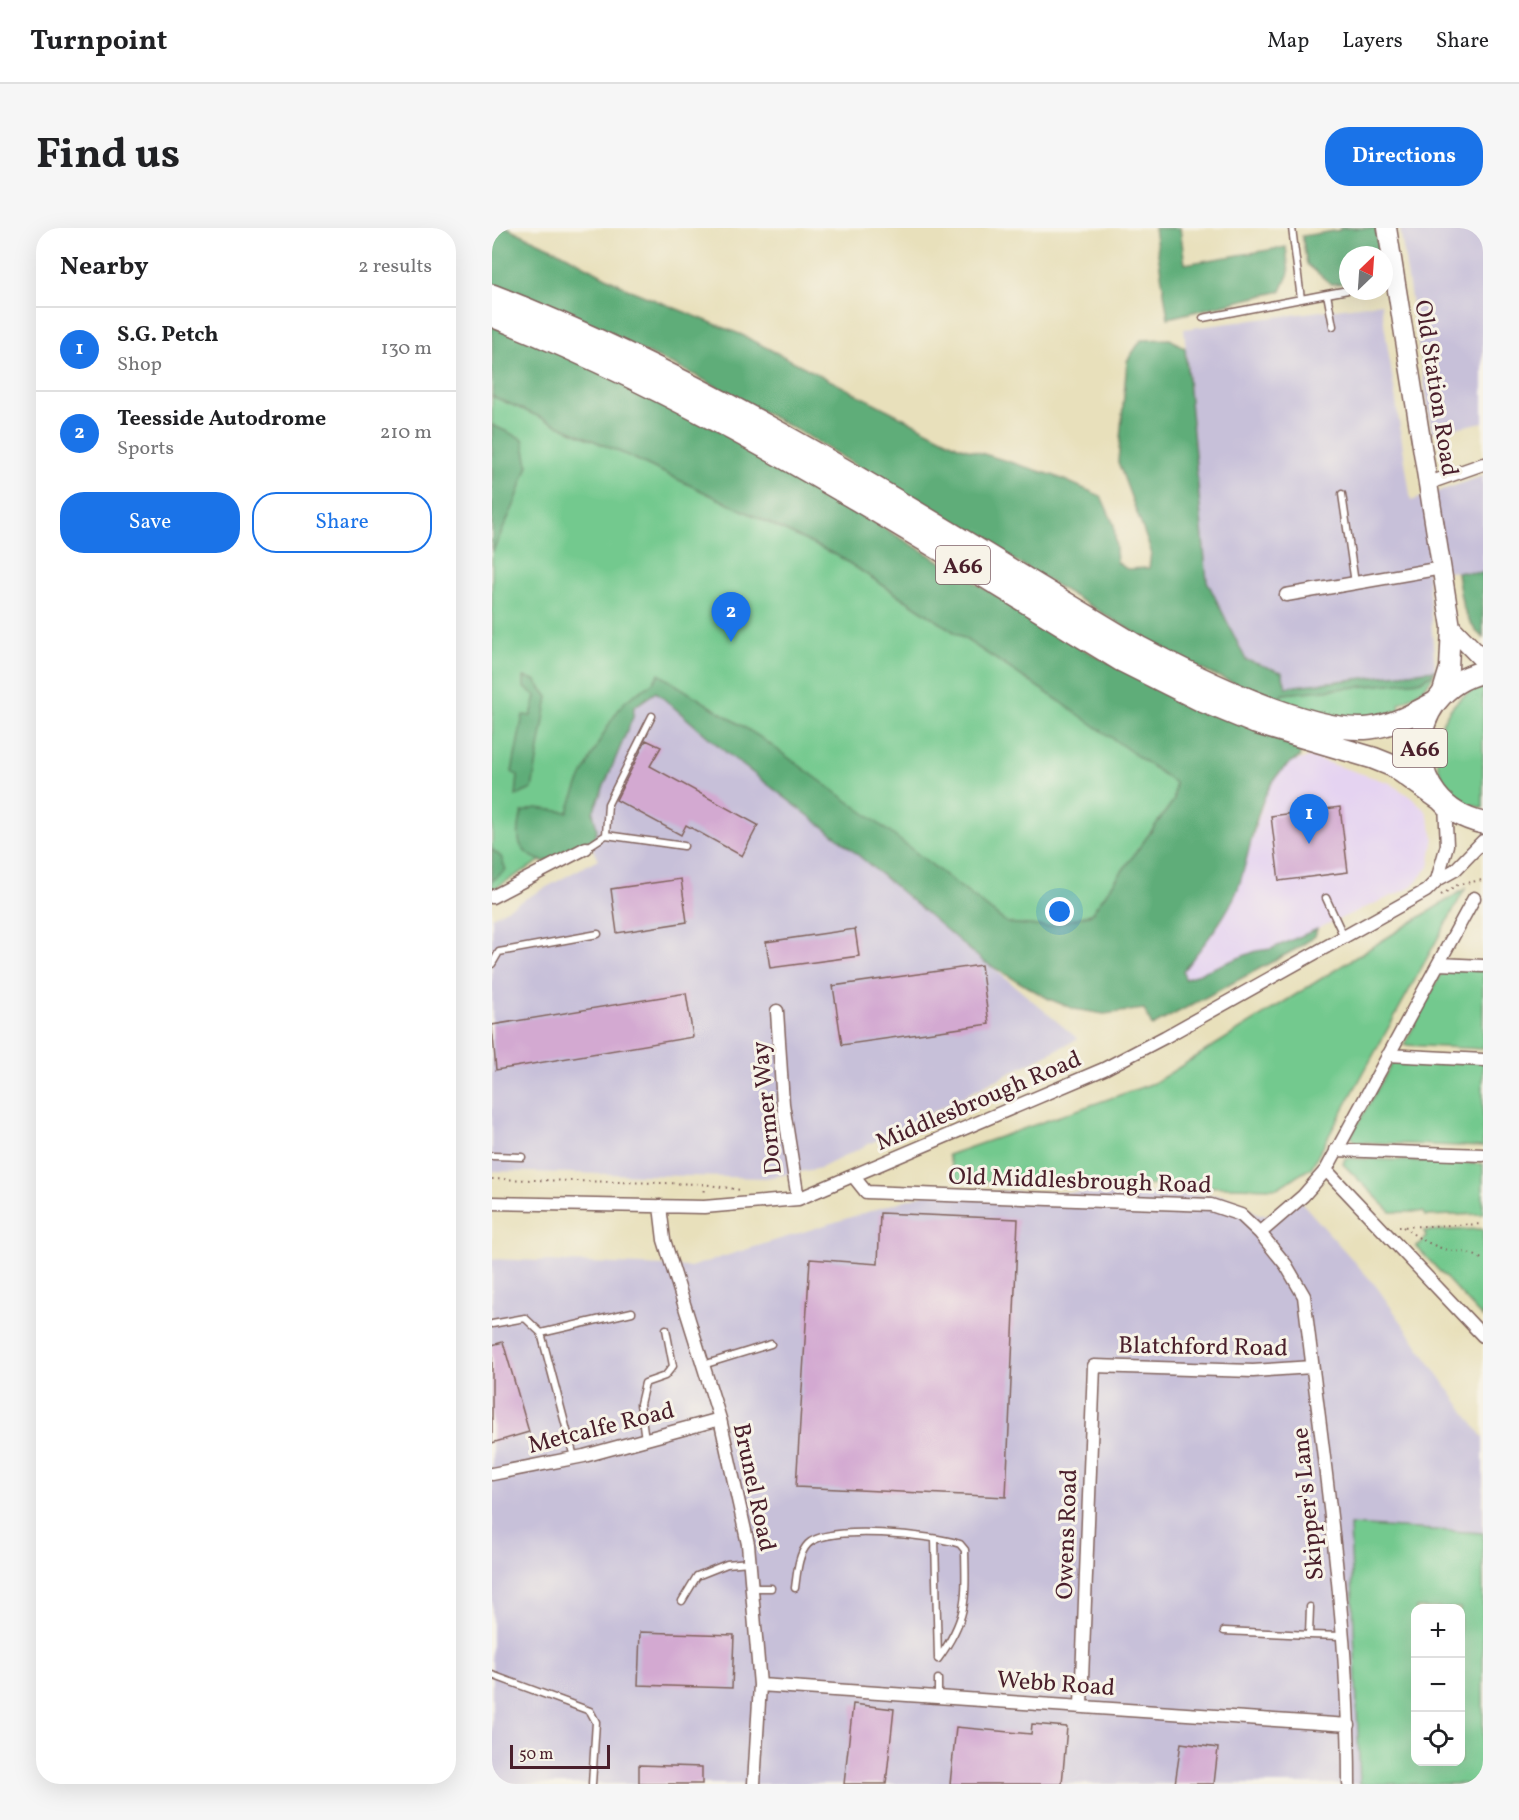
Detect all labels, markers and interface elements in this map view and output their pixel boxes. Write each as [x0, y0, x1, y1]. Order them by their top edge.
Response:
text: Turnpoint [30, 22, 167, 61]
text: Map [1267, 27, 1309, 56]
text: Layers [1342, 27, 1403, 56]
text: Share [1436, 27, 1489, 56]
text: Find us [36, 127, 180, 186]
button: Directions [1325, 127, 1483, 186]
north arrow [1339, 246, 1393, 300]
text: Nearby [60, 249, 149, 285]
text: 2 results [358, 253, 432, 281]
street label: Old Station Road [1404, 298, 1466, 479]
text: S.G. Petch [117, 320, 219, 351]
text: 1 [75, 335, 84, 363]
text: 130 m [381, 335, 432, 363]
text: Shop [117, 351, 162, 379]
text: Teesside Autodrome [117, 404, 326, 435]
text: 2 [74, 419, 85, 447]
text: 210 m [380, 419, 432, 447]
text: Sports [117, 435, 174, 463]
button: Save [60, 492, 240, 553]
button: Share [252, 492, 432, 553]
road number: A66 [936, 546, 990, 584]
pin: 2 [712, 592, 750, 642]
road number: A66 [1393, 729, 1447, 767]
pin: 1 [1290, 794, 1328, 844]
your location [1045, 897, 1074, 926]
street label: Dormer Way [744, 1040, 792, 1176]
street label: Middlesbrough Road [871, 1043, 1087, 1161]
street label: Old Middlesbrough Road [948, 1160, 1212, 1204]
street label: Blatchford Road [1118, 1330, 1288, 1366]
street label: Metcalfe Road [525, 1394, 678, 1464]
street label: Brunel Road [723, 1420, 783, 1555]
street label: Skipper's Lane [1284, 1426, 1334, 1582]
street label: Owens Road [1049, 1468, 1087, 1600]
map controls [1411, 1604, 1465, 1766]
button: + [1411, 1604, 1465, 1658]
button: − [1411, 1658, 1465, 1712]
street label: Webb Road [996, 1664, 1116, 1706]
button: locate [1411, 1712, 1465, 1766]
scale bar [510, 1742, 610, 1770]
text: 50 m [519, 1744, 553, 1766]

